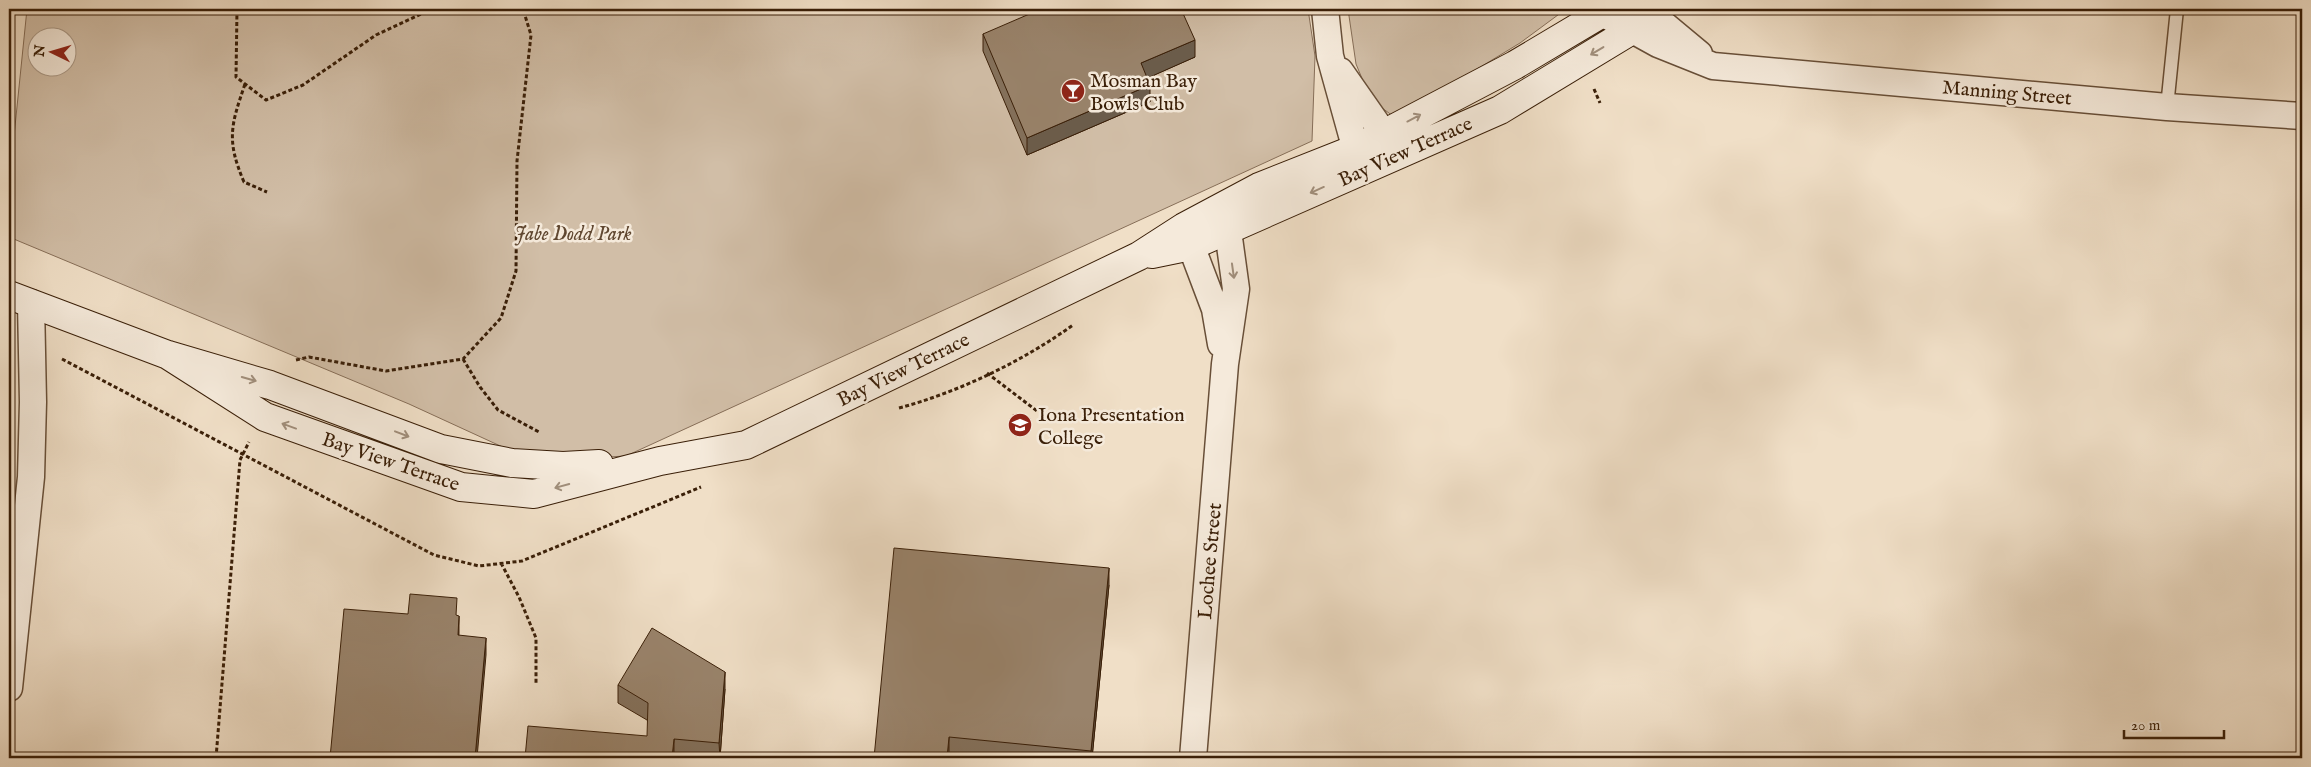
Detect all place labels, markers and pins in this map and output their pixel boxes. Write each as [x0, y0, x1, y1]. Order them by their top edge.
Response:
place label: Mosman Bay Bowls Club [1090, 69, 1197, 117]
bar icon: Mosman Bay Bowls Club [1060, 78, 1086, 104]
place label: Iona Presentation College [1038, 403, 1185, 451]
school or university icon: Iona Presentation College [1007, 412, 1033, 438]

